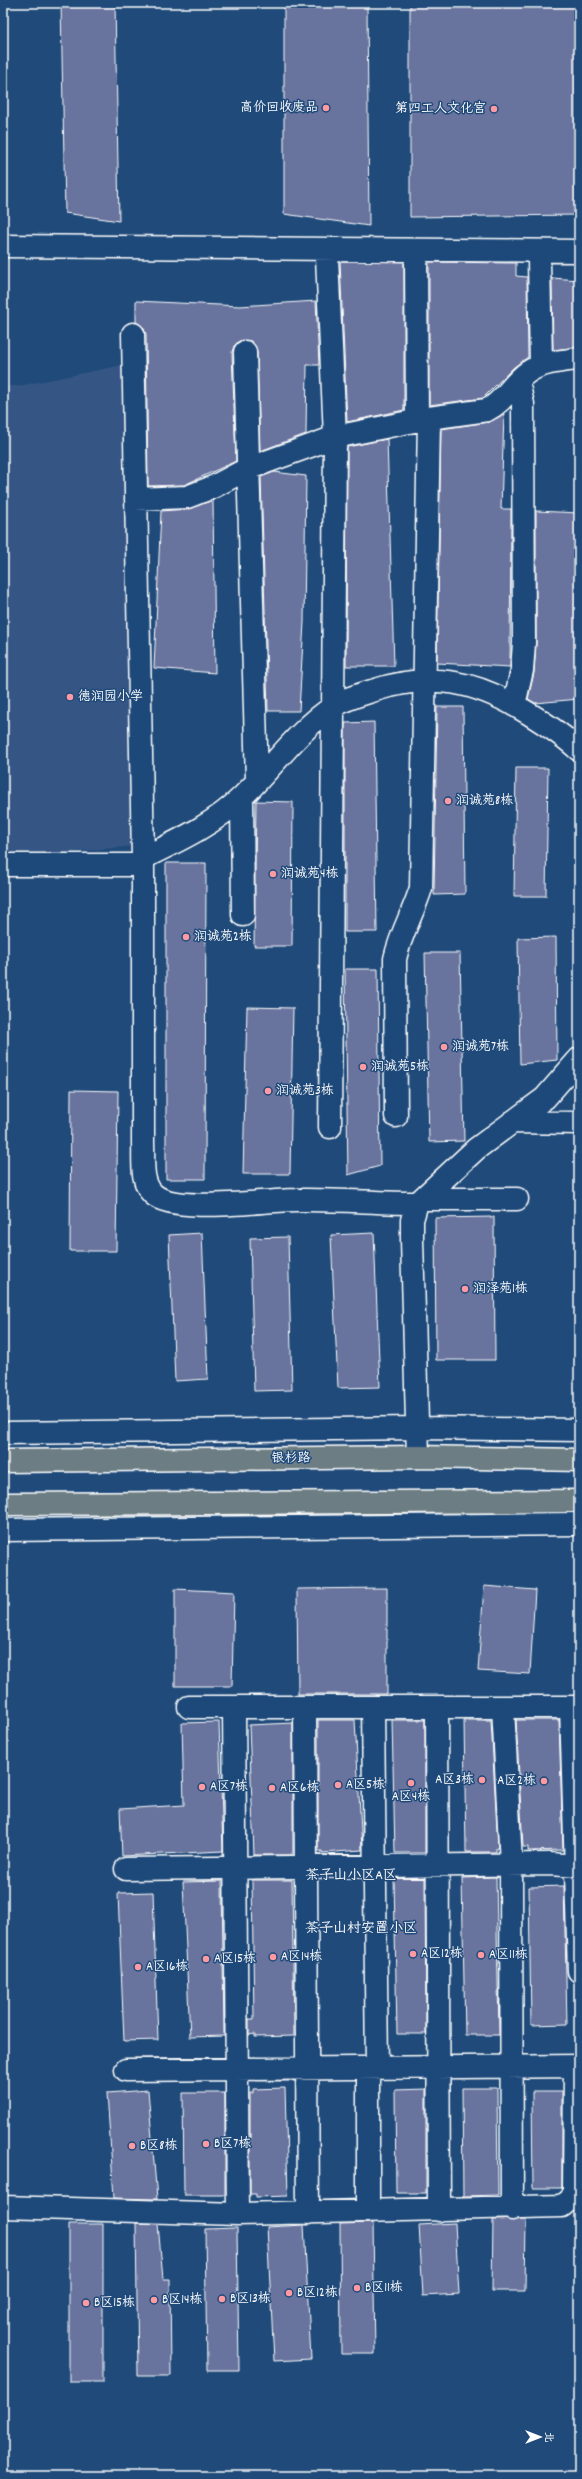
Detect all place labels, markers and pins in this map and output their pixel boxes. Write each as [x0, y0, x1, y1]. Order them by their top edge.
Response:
place label: 高价回收废品 [240, 99, 318, 118]
place label: 第四工人文化宫 [395, 100, 486, 119]
marker: 高价回收废品 [321, 103, 331, 113]
marker: 第四工人文化宫 [489, 104, 499, 114]
place label: 德润园小学 [78, 688, 143, 707]
marker: 德润园小学 [65, 692, 75, 702]
place label: 润诚苑8栋 [456, 792, 513, 811]
marker: 润诚苑8栋 [443, 796, 453, 806]
place label: 润诚苑4栋 [281, 865, 338, 884]
marker: 润诚苑4栋 [268, 869, 278, 879]
place label: 润诚苑2栋 [194, 928, 252, 947]
marker: 润诚苑2栋 [181, 932, 191, 942]
place label: 润诚苑7栋 [452, 1038, 509, 1057]
marker: 润诚苑7栋 [439, 1042, 449, 1052]
place label: 润诚苑5栋 [371, 1058, 429, 1077]
marker: 润诚苑5栋 [358, 1062, 368, 1072]
place label: 润诚苑3栋 [276, 1082, 334, 1101]
marker: 润诚苑3栋 [263, 1086, 273, 1096]
place label: 润泽苑1栋 [473, 1280, 528, 1299]
marker: 润泽苑1栋 [460, 1284, 470, 1294]
place label: A区3栋 [435, 1771, 474, 1790]
place label: A区2栋 [497, 1772, 536, 1791]
marker: A区3栋 [477, 1775, 487, 1785]
place label: A区5栋 [346, 1776, 385, 1795]
marker: A区2栋 [539, 1776, 549, 1786]
place label: A区7栋 [210, 1778, 248, 1797]
marker: A区4栋 [406, 1778, 416, 1788]
place label: A区6栋 [280, 1779, 319, 1798]
marker: A区5栋 [333, 1780, 343, 1790]
marker: A区7栋 [197, 1782, 207, 1792]
marker: A区6栋 [267, 1783, 277, 1793]
place label: A区4栋 [392, 1788, 430, 1807]
place label: A区12栋 [421, 1945, 463, 1964]
place label: A区11栋 [489, 1946, 528, 1965]
place label: A区14栋 [281, 1948, 322, 1967]
marker: A区12栋 [408, 1949, 418, 1959]
place label: A区15栋 [214, 1950, 256, 1969]
marker: A区11栋 [476, 1950, 486, 1960]
marker: A区14栋 [268, 1952, 278, 1962]
marker: A区15栋 [201, 1954, 211, 1964]
place label: A区16栋 [146, 1958, 188, 1977]
marker: A区16栋 [133, 1962, 143, 1972]
place label: B区7栋 [214, 2135, 251, 2154]
place label: B区8栋 [140, 2137, 177, 2156]
marker: B区7栋 [201, 2139, 211, 2149]
marker: B区8栋 [127, 2141, 137, 2151]
place label: B区11栋 [365, 2279, 403, 2298]
marker: B区11栋 [352, 2283, 362, 2293]
place label: B区12栋 [297, 2284, 338, 2303]
marker: B区12栋 [284, 2288, 294, 2298]
place label: B区13栋 [230, 2290, 271, 2309]
place label: B区14栋 [162, 2291, 202, 2310]
place label: B区15栋 [94, 2294, 135, 2313]
marker: B区13栋 [217, 2294, 227, 2304]
marker: B区14栋 [149, 2295, 159, 2305]
marker: B区15栋 [81, 2298, 91, 2308]

